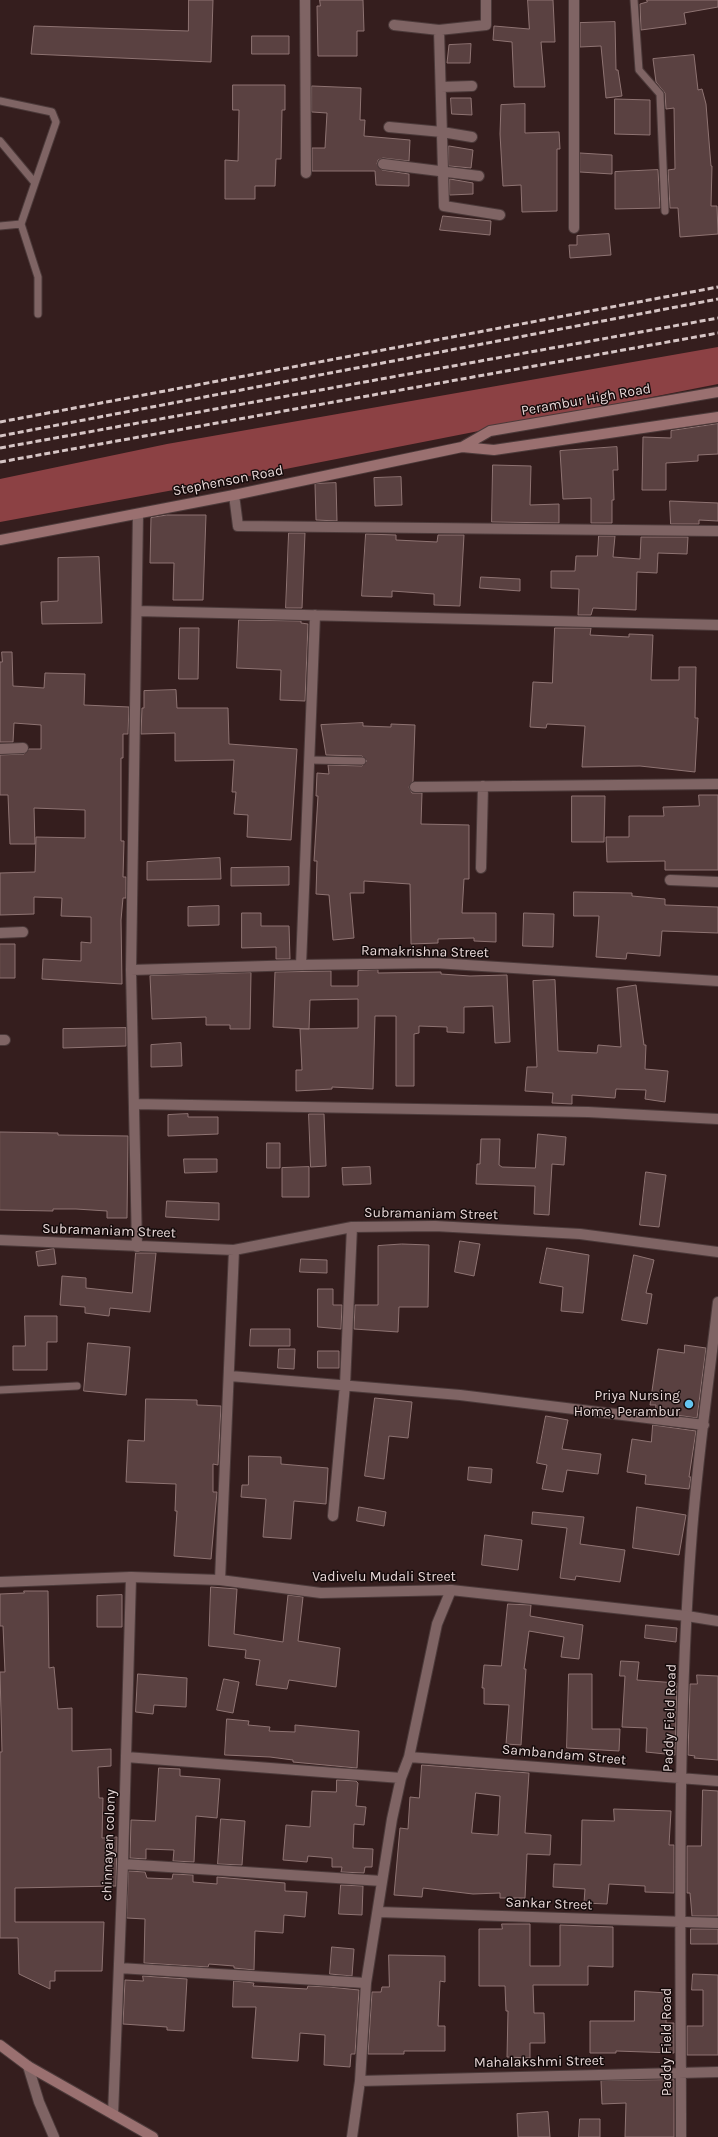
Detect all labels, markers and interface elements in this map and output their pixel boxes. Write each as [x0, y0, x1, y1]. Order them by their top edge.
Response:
street label: Perambur High Road [520, 380, 652, 420]
street label: Stephenson Road [171, 462, 285, 500]
street label: Ramakrishna Street [361, 942, 489, 962]
street label: Subramaniam Street [364, 1204, 498, 1224]
street label: Subramaniam Street [42, 1220, 176, 1242]
place label: Priya Nursing Home, Perambur [574, 1388, 680, 1420]
marker: Priya Nursing Home, Perambur [683, 1398, 695, 1410]
street label: Vadivelu Mudali Street [312, 1569, 456, 1585]
street label: Paddy Field Road [660, 1664, 680, 1772]
street label: Sambandam Street [501, 1741, 627, 1769]
street label: chinnayan colony [99, 1789, 119, 1901]
street label: Sankar Street [505, 1894, 593, 1914]
street label: Paddy Field Road [659, 1988, 675, 2096]
street label: Mahalakshmi Street [474, 2052, 604, 2072]

